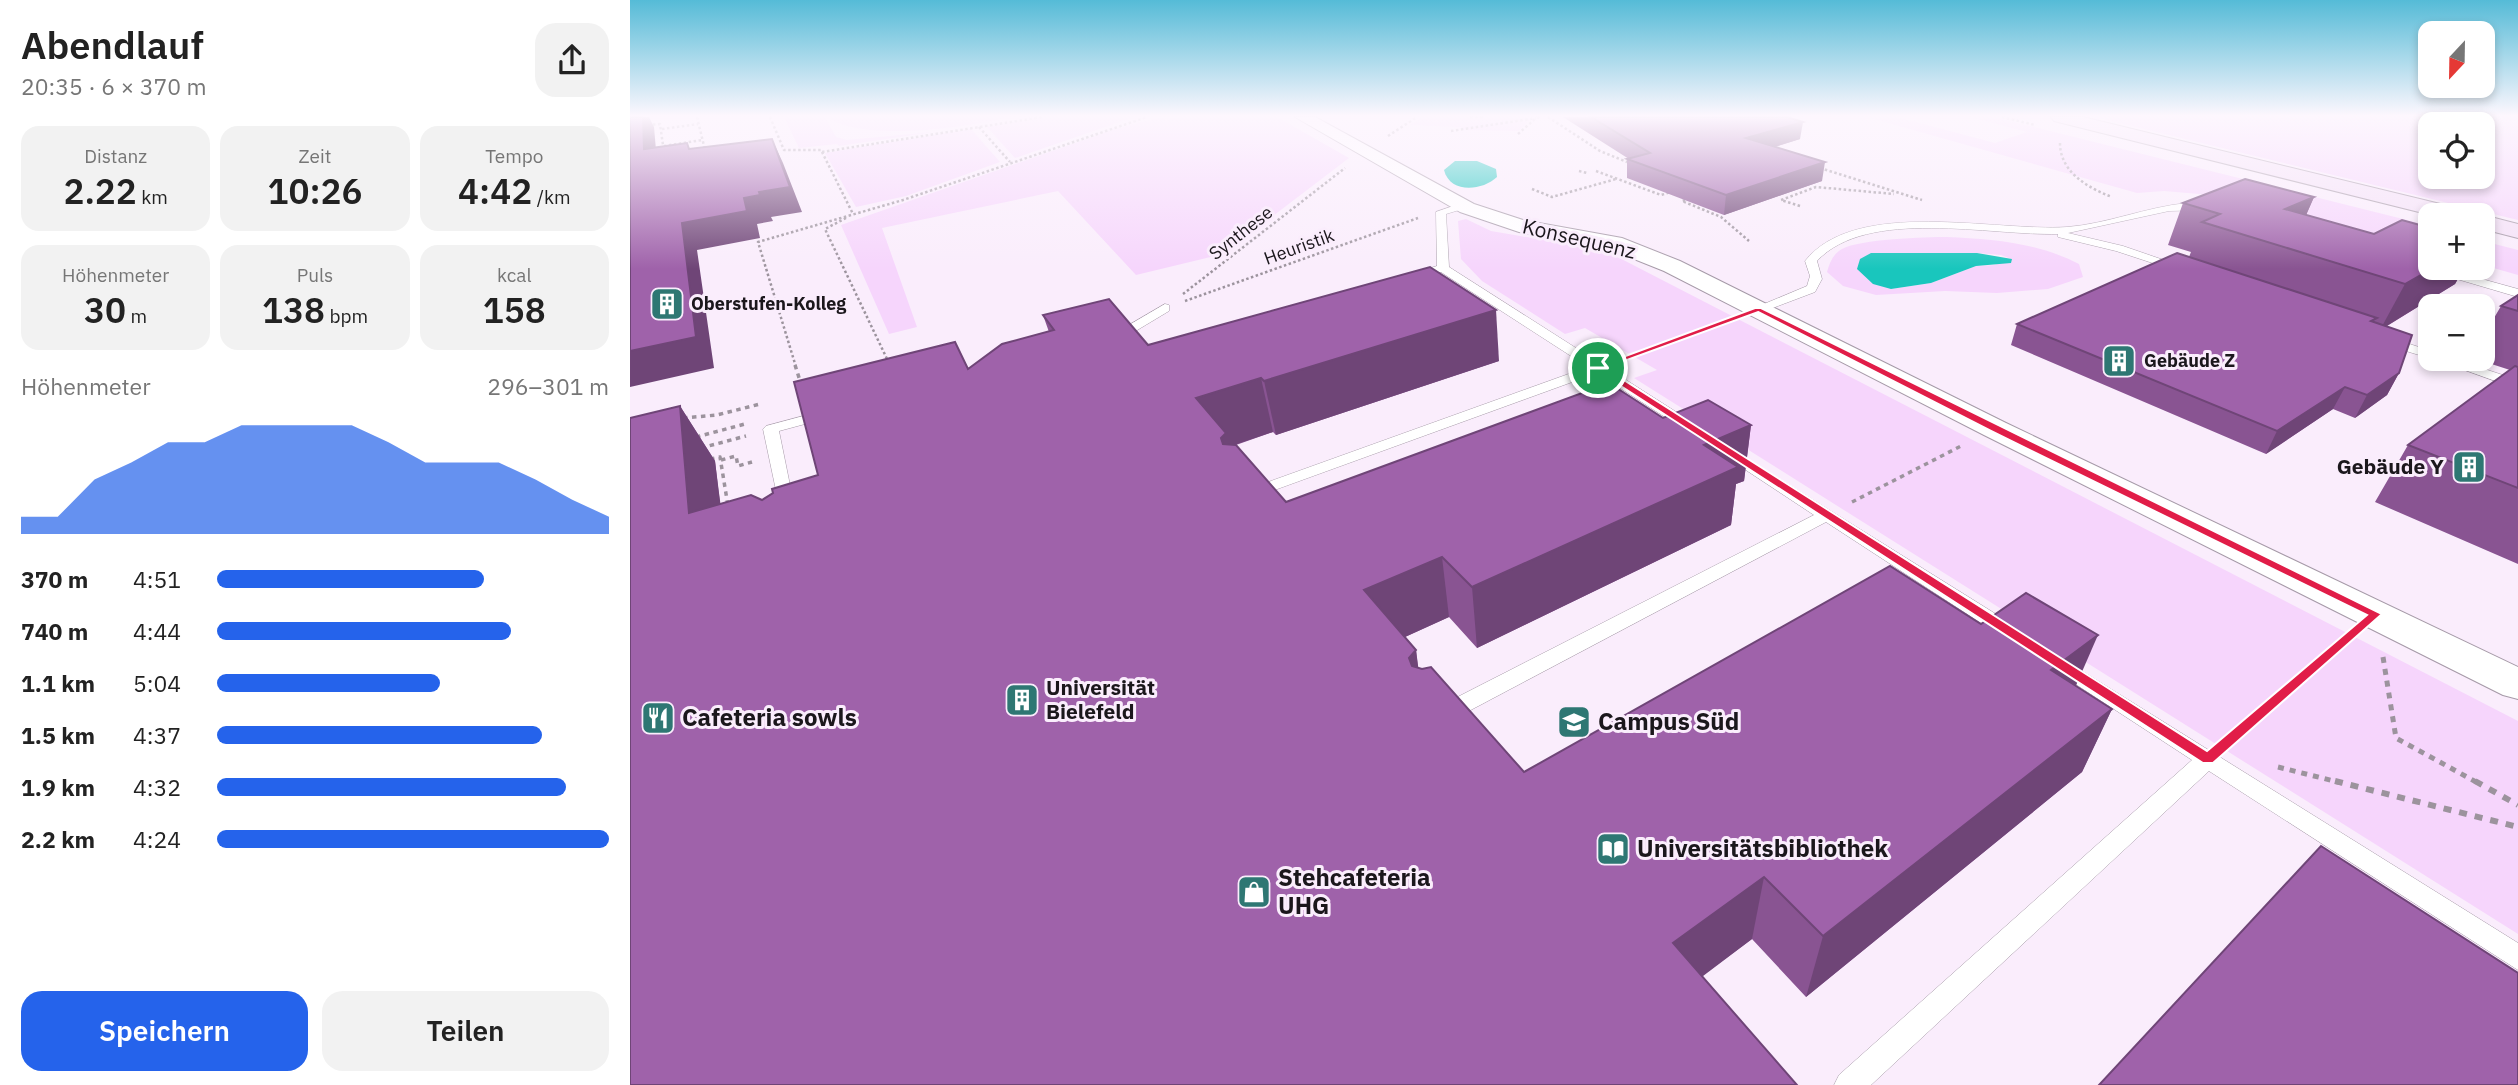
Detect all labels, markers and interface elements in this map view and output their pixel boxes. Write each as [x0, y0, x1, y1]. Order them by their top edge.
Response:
text: Abendlauf [21, 20, 204, 69]
north arrow [2418, 21, 2496, 98]
map controls [2418, 21, 2495, 371]
button: share [535, 23, 609, 97]
text: 20:35 · 6 × 370 m [21, 71, 207, 101]
button: locate [2418, 112, 2495, 189]
text: Distanz [84, 144, 147, 168]
text: Zeit [299, 144, 331, 168]
text: Tempo [485, 144, 543, 168]
text: 2.22 [63, 168, 137, 214]
text: 10:26 [267, 168, 363, 214]
text: 4:42 [458, 168, 532, 214]
text: km [137, 185, 168, 209]
text: /km [532, 185, 571, 209]
street label: Synthese [1204, 200, 1277, 265]
button: + [2418, 203, 2495, 280]
street label: Konsequenz [1520, 211, 1639, 265]
street label: Heuristik [1261, 223, 1337, 270]
text: Höhenmeter [62, 263, 169, 287]
text: Puls [297, 263, 333, 287]
text: kcal [497, 263, 532, 287]
building icon: Oberstufen-Kolleg [648, 285, 686, 323]
text: 30 [84, 287, 126, 333]
text: 138 [262, 287, 325, 333]
text: 158 [483, 287, 546, 333]
place label: Oberstufen-Kolleg [691, 292, 846, 315]
button: − [2418, 294, 2495, 371]
text: m [126, 304, 147, 328]
text: bpm [325, 304, 368, 328]
pin [1568, 338, 1628, 398]
building icon: Gebäude Z [2100, 342, 2138, 380]
icon: arrive [1579, 349, 1617, 387]
place label: Gebäude Z [2144, 349, 2235, 372]
text: Höhenmeter [21, 371, 151, 401]
text: 296–301 m [487, 371, 609, 401]
building icon: Gebäude Y [2450, 448, 2488, 486]
place label: Gebäude Y [2337, 452, 2444, 480]
text: 370 m [21, 564, 88, 594]
text: 4:51 [133, 564, 181, 594]
text: 740 m [21, 616, 88, 646]
text: 4:44 [133, 616, 181, 646]
text: 1.1 km [21, 668, 95, 698]
text: 5:04 [133, 668, 181, 698]
place label: Universität Bielefeld [1046, 673, 1155, 725]
building icon: Universität Bielefeld [1003, 681, 1041, 719]
restaurant icon: Cafeteria sowls [639, 699, 677, 737]
place label: Cafeteria sowls [682, 701, 857, 733]
school or university icon: Campus Süd [1555, 703, 1593, 741]
place label: Campus Süd [1598, 705, 1739, 737]
text: 1.5 km [21, 720, 95, 750]
text: 4:37 [133, 720, 181, 750]
text: 1.9 km [21, 772, 95, 802]
text: 4:32 [133, 772, 181, 802]
text: 2.2 km [21, 824, 95, 854]
text: 4:24 [133, 824, 181, 854]
library icon: Universitätsbibliothek [1594, 830, 1632, 868]
place label: Universitätsbibliothek [1637, 832, 1888, 864]
place label: Stehcafeteria UHG [1278, 861, 1431, 921]
shop icon: Stehcafeteria UHG [1235, 873, 1273, 911]
button: Speichern [21, 991, 308, 1071]
button: Teilen [322, 991, 609, 1071]

